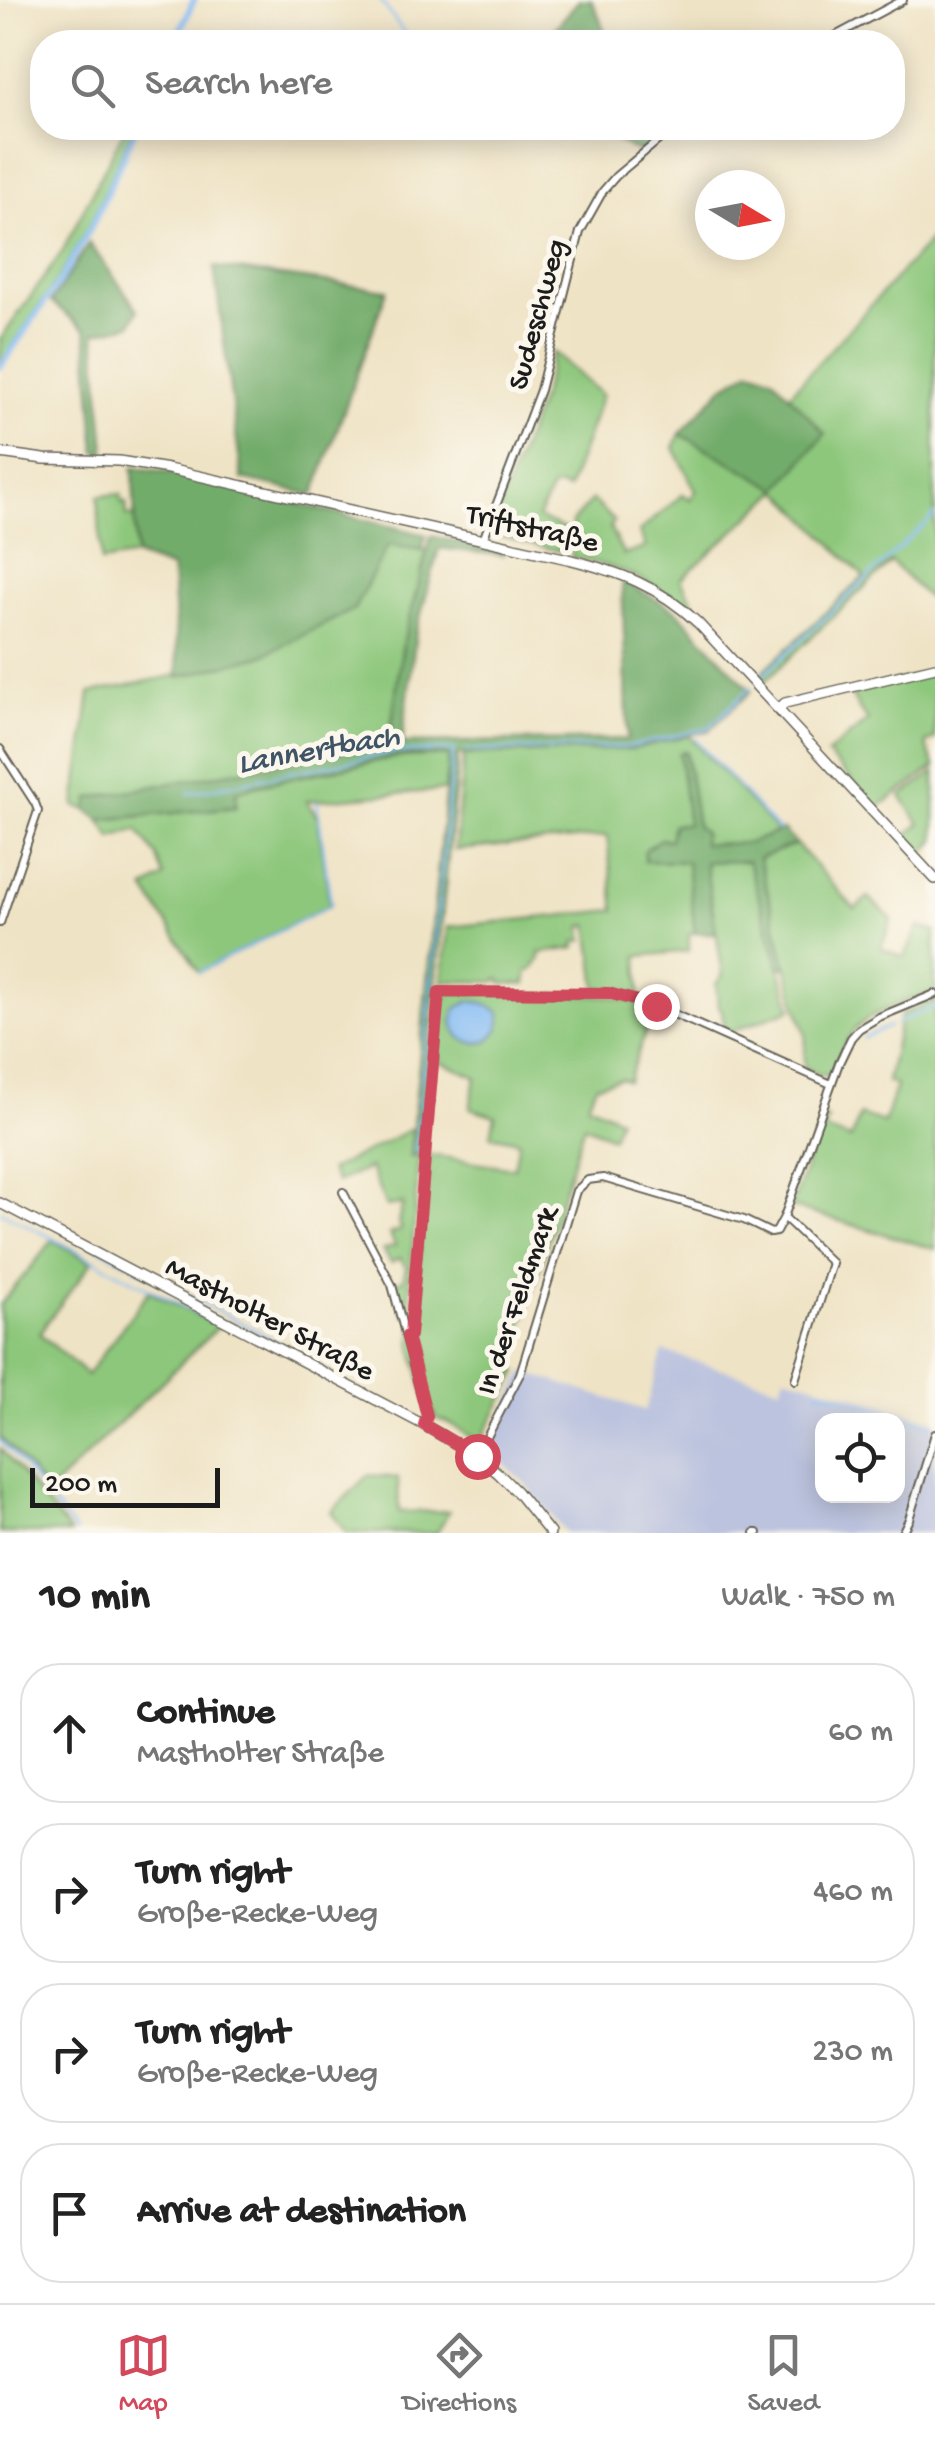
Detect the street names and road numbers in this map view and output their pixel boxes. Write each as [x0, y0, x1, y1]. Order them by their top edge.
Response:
street label: Sudeschweg [502, 236, 576, 394]
street label: Triftstraße [461, 498, 602, 563]
street label: In der Feldmark [471, 1200, 569, 1400]
street label: Mastholter Straße [158, 1251, 380, 1391]

